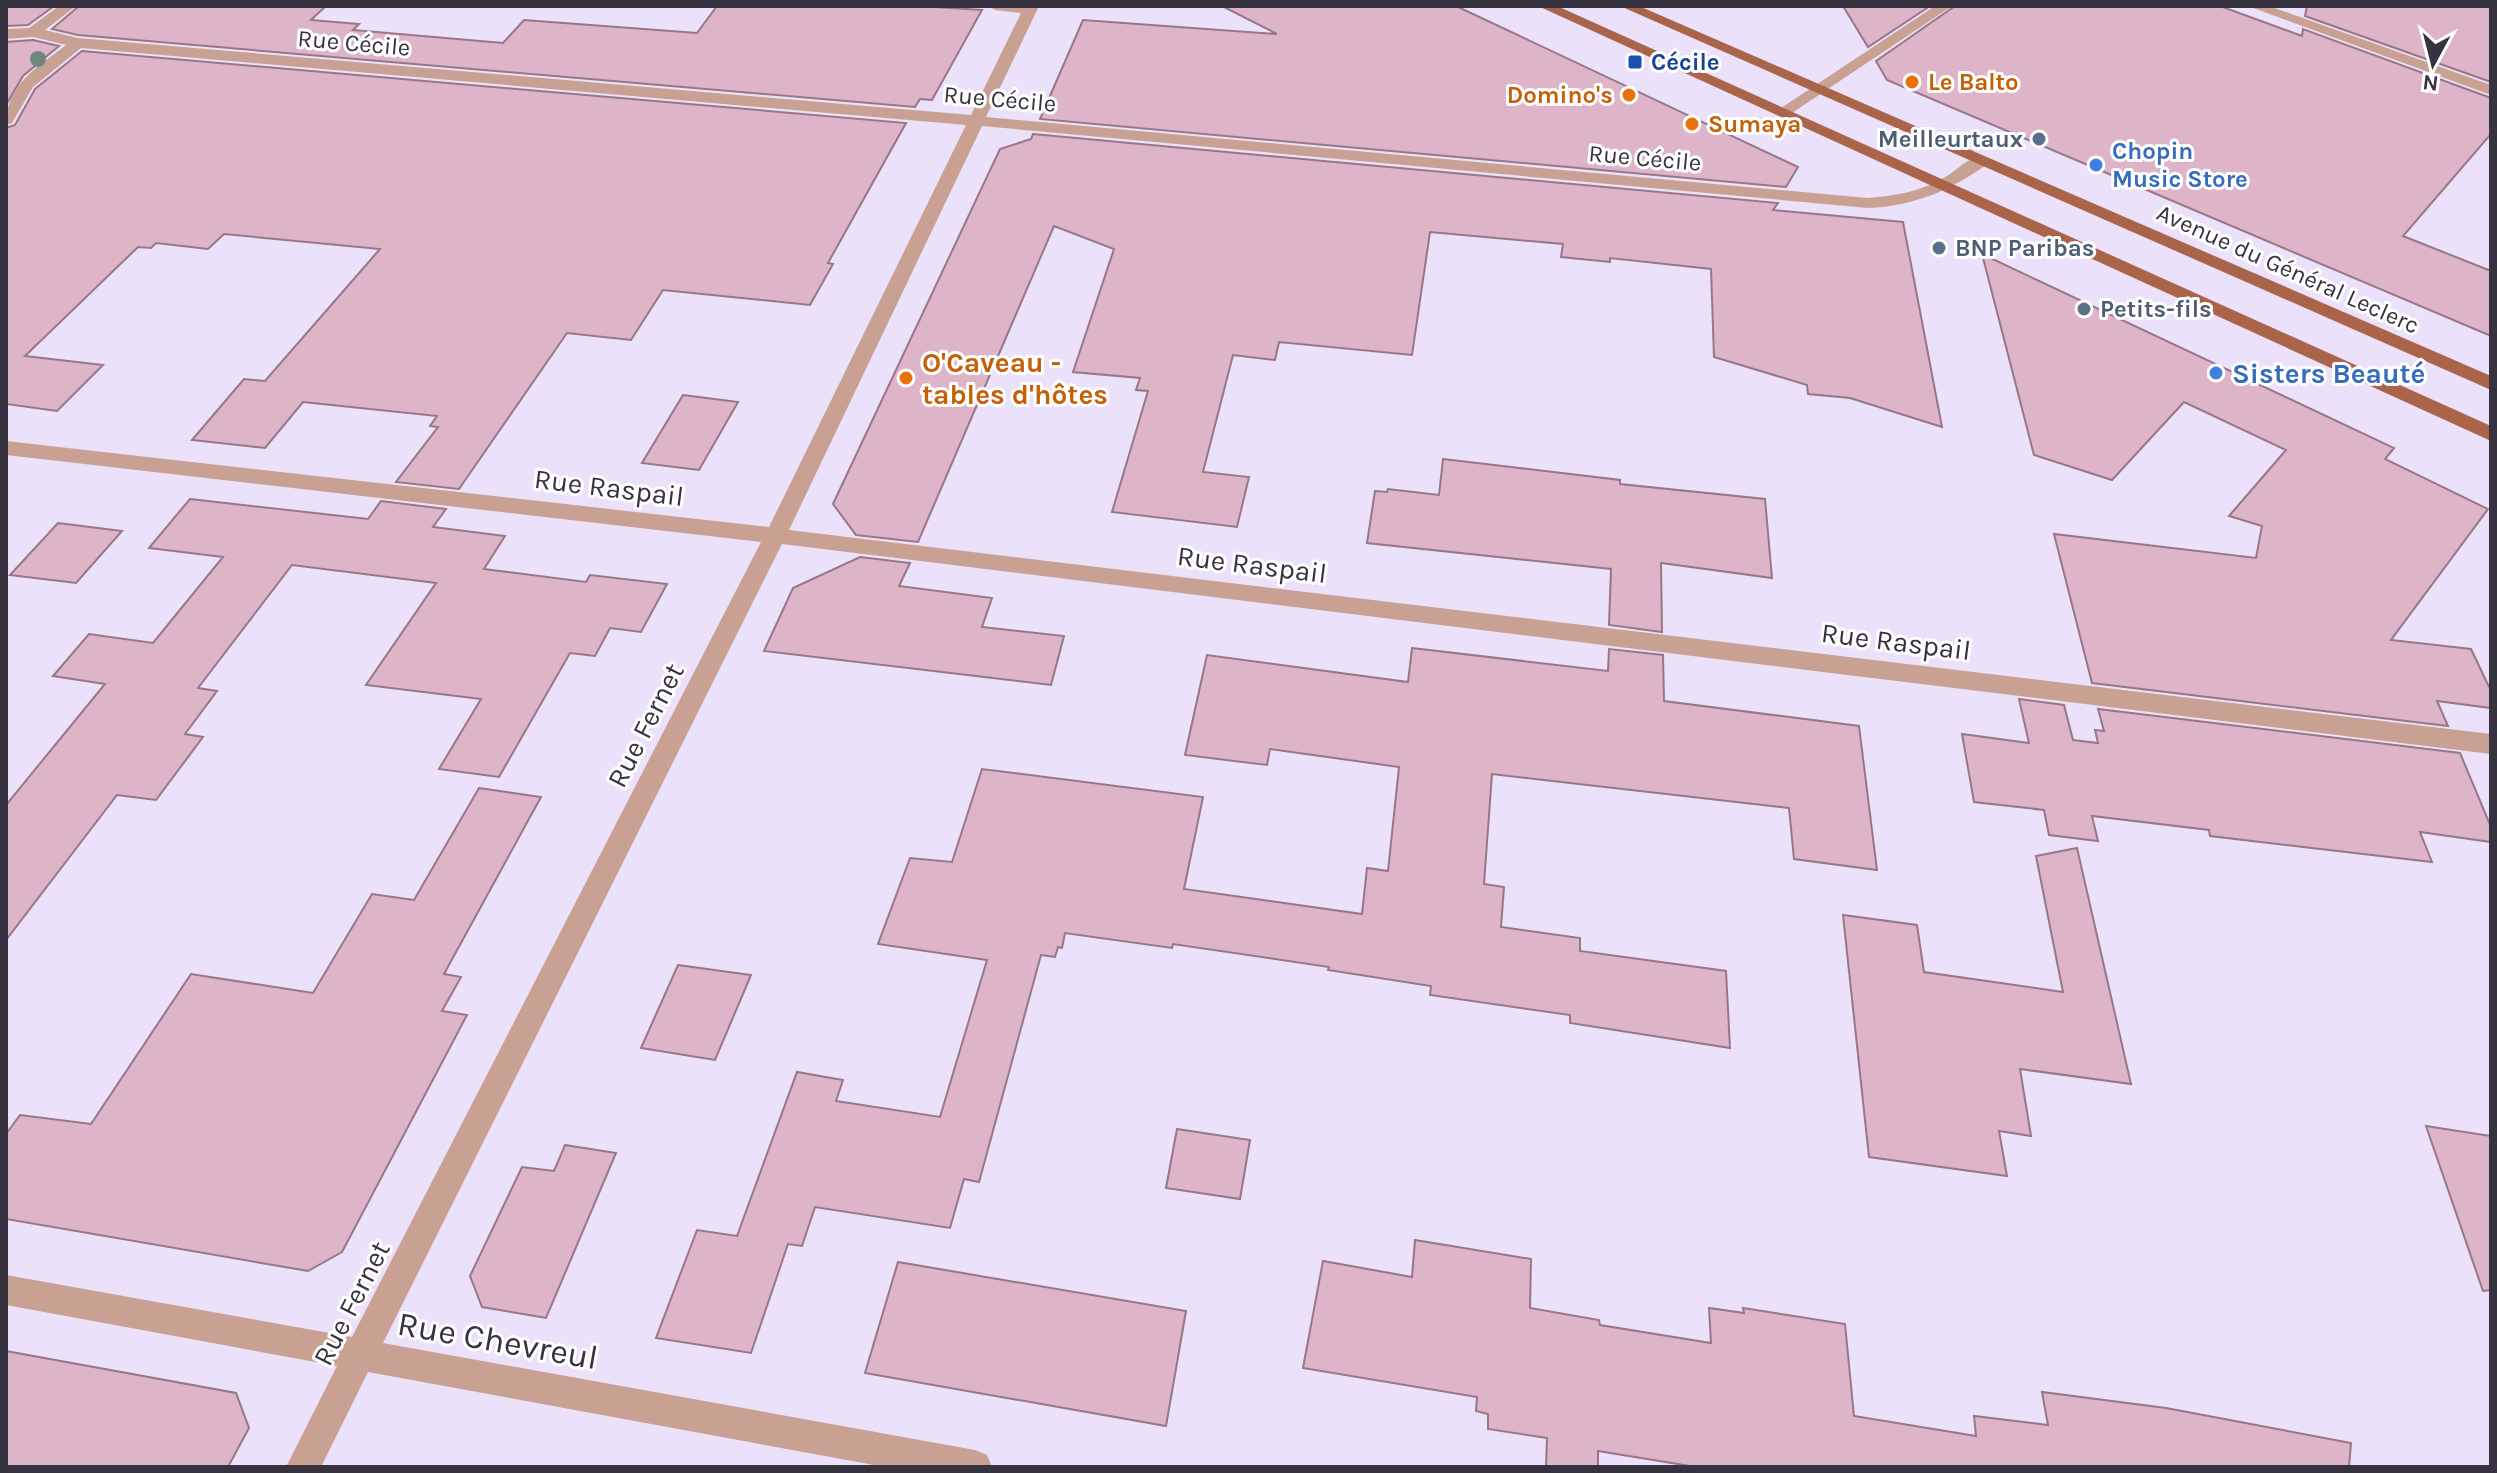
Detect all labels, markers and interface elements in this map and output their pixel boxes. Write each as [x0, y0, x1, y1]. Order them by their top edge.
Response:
street label: Rue Cécile [297, 24, 411, 62]
north arrow [2393, 24, 2473, 104]
place label: Cécile [1651, 48, 1720, 76]
marker: Cécile [1626, 53, 1644, 71]
place label: Le Balto [1928, 68, 2019, 96]
text: N [2421, 69, 2440, 97]
marker: Le Balto [1903, 73, 1921, 91]
street label: Rue Cécile [943, 80, 1057, 118]
place label: Domino's [1507, 81, 1613, 109]
marker: Domino's [1620, 86, 1638, 104]
place label: Sumaya [1708, 110, 1801, 138]
marker: Sumaya [1683, 115, 1701, 133]
place label: Meilleurtaux [1878, 125, 2023, 153]
marker: Meilleurtaux [2030, 130, 2048, 148]
place label: Chopin Music Store [2112, 137, 2248, 193]
street label: Rue Cécile [1588, 139, 1702, 177]
marker: Chopin Music Store [2087, 156, 2105, 174]
street label: Avenue du Général Leclerc [2153, 198, 2423, 340]
place label: BNP Paribas [1955, 234, 2094, 262]
marker: BNP Paribas [1930, 239, 1948, 257]
place label: Petits-fils [2100, 295, 2212, 323]
marker: Petits-fils [2075, 300, 2093, 318]
place label: O'Caveau - tables d'hôtes [922, 346, 1108, 411]
place label: Sisters Beauté [2232, 357, 2425, 390]
marker: Sisters Beauté [2207, 364, 2225, 382]
marker: O'Caveau - tables d'hôtes [897, 369, 915, 387]
street label: Rue Raspail [532, 462, 686, 513]
street label: Rue Raspail [1175, 539, 1329, 590]
street label: Rue Raspail [1819, 616, 1973, 667]
street label: Rue Fernet [600, 657, 691, 793]
street label: Rue Fernet [306, 1235, 397, 1371]
street label: Rue Chevreul [395, 1304, 601, 1378]

